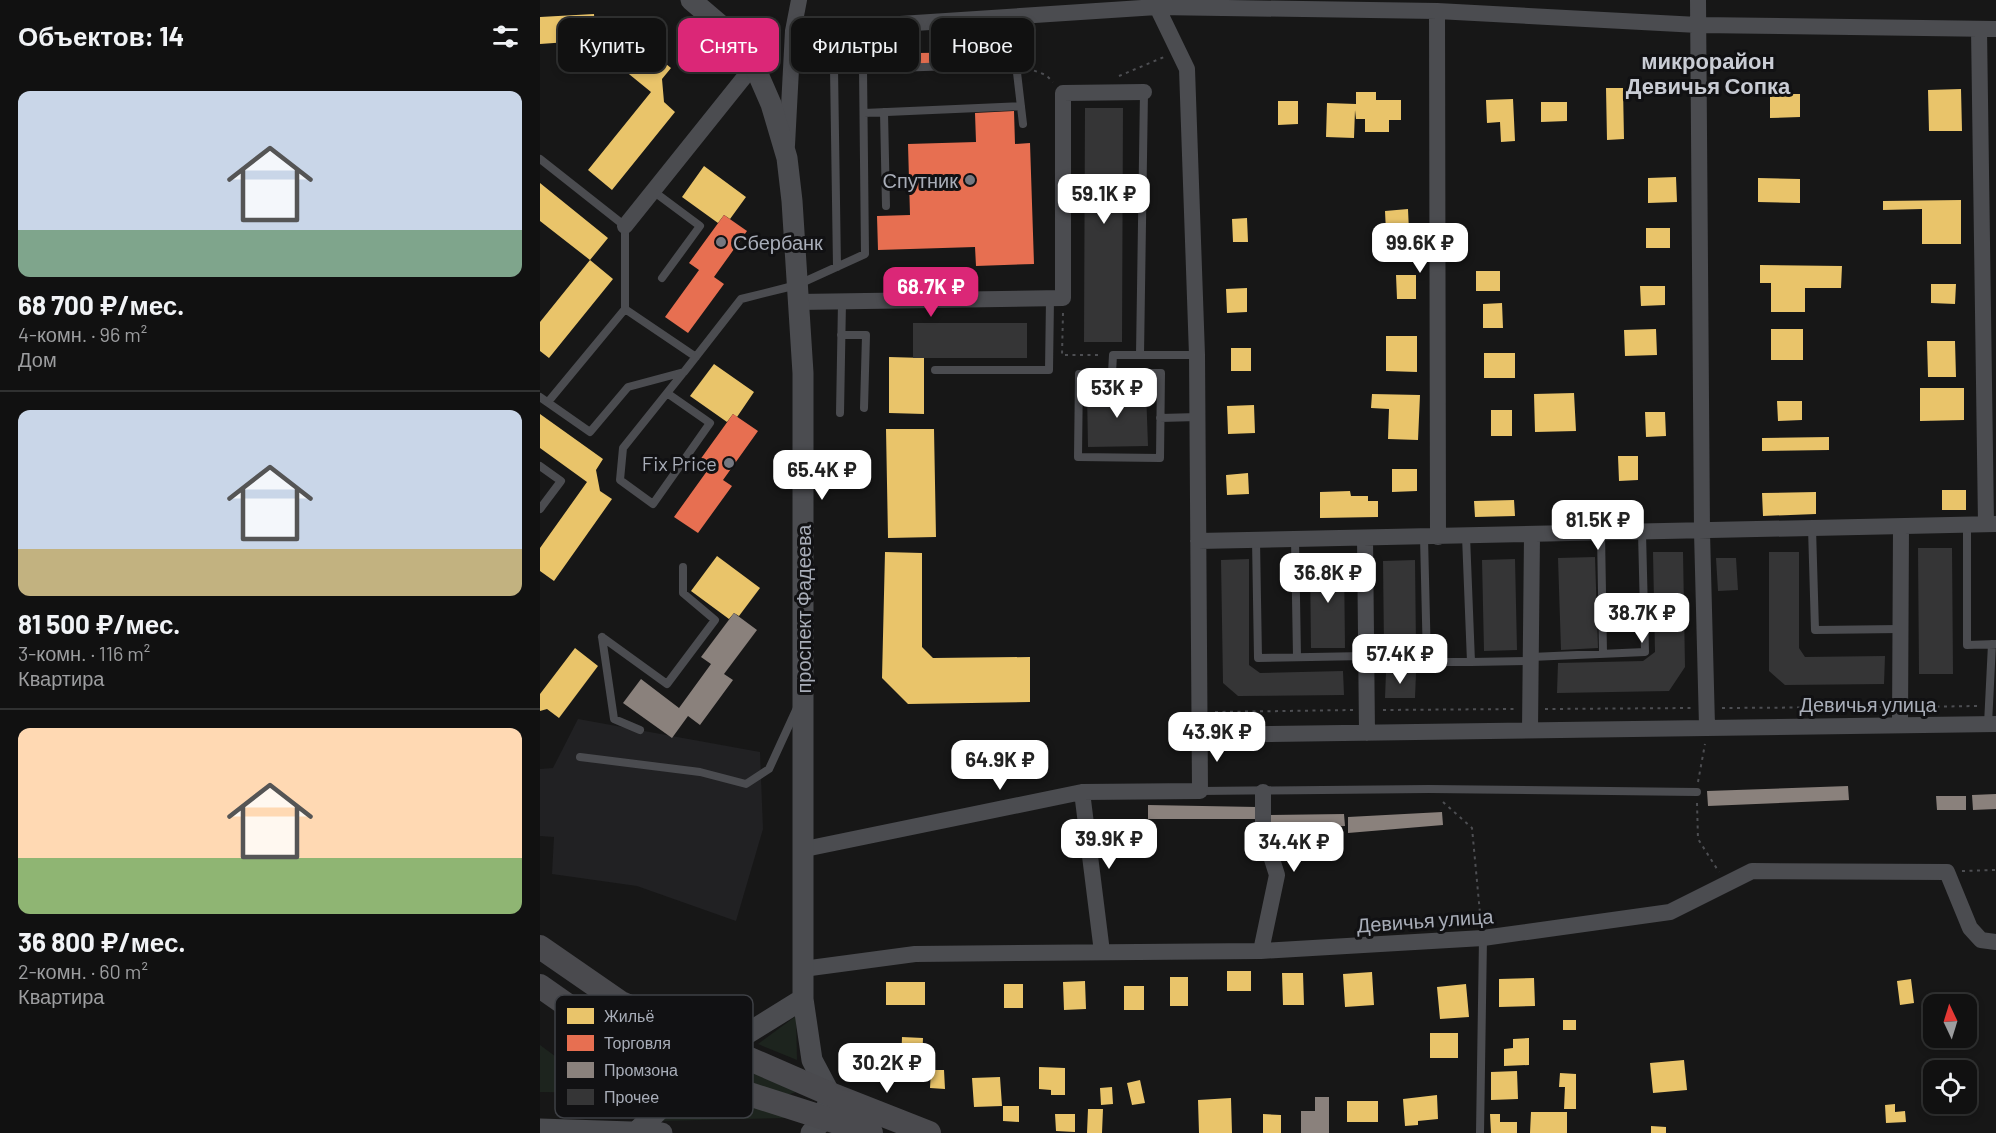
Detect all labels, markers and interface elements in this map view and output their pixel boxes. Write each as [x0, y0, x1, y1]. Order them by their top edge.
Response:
chip: Купить [558, 18, 666, 72]
chip: Снять [678, 18, 779, 72]
chip: Фильтры [791, 18, 919, 72]
chip: Новое [931, 18, 1034, 72]
text: Объектов: 14 [18, 20, 184, 51]
icon: filters [489, 20, 522, 53]
district label: микрорайон Девичья Сопка [1626, 47, 1791, 99]
icon: home [216, 130, 324, 238]
place label: Спутник [883, 168, 958, 192]
marker: Спутник [963, 173, 977, 187]
pin: 59.1K ₽ [1049, 174, 1159, 225]
text: 59.1K ₽ [1072, 181, 1136, 205]
pin: 99.6K ₽ [1365, 223, 1475, 274]
place label: Сбербанк [733, 230, 823, 254]
text: 99.6K ₽ [1386, 230, 1454, 254]
marker: Сбербанк [714, 235, 728, 249]
pin: 68.7K ₽ [876, 267, 986, 318]
text: 68.7K ₽ [897, 274, 965, 298]
text: 68 700 ₽/мес. [18, 289, 184, 320]
text: 4-комн. · 96 m² [18, 322, 147, 346]
text: Дом [18, 347, 57, 371]
pin: 53K ₽ [1075, 368, 1159, 419]
text: 53K ₽ [1091, 375, 1143, 399]
icon: home [216, 449, 324, 557]
pin: 65.4K ₽ [767, 450, 877, 501]
place label: Fix Price [642, 451, 717, 475]
marker: Fix Price [722, 456, 736, 470]
text: 65.4K ₽ [787, 457, 857, 481]
pin: 81.5K ₽ [1543, 500, 1653, 551]
text: 81.5K ₽ [1566, 507, 1630, 531]
street label: проспект Фадеева [791, 524, 815, 693]
pin: 36.8K ₽ [1273, 553, 1383, 604]
text: 36.8K ₽ [1294, 560, 1362, 584]
pin: 38.7K ₽ [1587, 593, 1697, 644]
text: 38.7K ₽ [1608, 600, 1676, 624]
text: 81 500 ₽/мес. [18, 608, 180, 639]
pin: 57.4K ₽ [1345, 634, 1455, 685]
text: 3-комн. · 116 m² [18, 641, 150, 665]
text: 57.4K ₽ [1366, 641, 1434, 665]
text: Квартира [18, 666, 104, 690]
street label: Девичья улица [1799, 692, 1937, 716]
pin: 43.9K ₽ [1162, 712, 1272, 763]
text: 43.9K ₽ [1182, 719, 1252, 743]
pin: 64.9K ₽ [945, 740, 1055, 791]
text: 64.9K ₽ [965, 747, 1035, 771]
icon: home [216, 767, 324, 875]
pin: 39.9K ₽ [1054, 819, 1164, 870]
pin: 34.4K ₽ [1239, 822, 1349, 873]
text: 39.9K ₽ [1075, 826, 1143, 850]
text: 34.4K ₽ [1259, 829, 1329, 853]
street label: Девичья улица [1356, 903, 1495, 937]
text: 36 800 ₽/мес. [18, 926, 185, 957]
text: 2-комн. · 60 m² [18, 959, 148, 983]
text: Квартира [18, 984, 104, 1008]
north arrow [1923, 994, 1977, 1048]
map controls [1923, 994, 1977, 1114]
legend [555, 995, 753, 1118]
text: Жильё [604, 1006, 654, 1025]
text: Торговля [604, 1033, 671, 1052]
pin: 30.2K ₽ [832, 1043, 942, 1094]
text: 30.2K ₽ [852, 1050, 922, 1074]
text: Промзона [604, 1060, 678, 1079]
button: locate [1923, 1060, 1977, 1114]
text: Прочее [604, 1087, 659, 1106]

